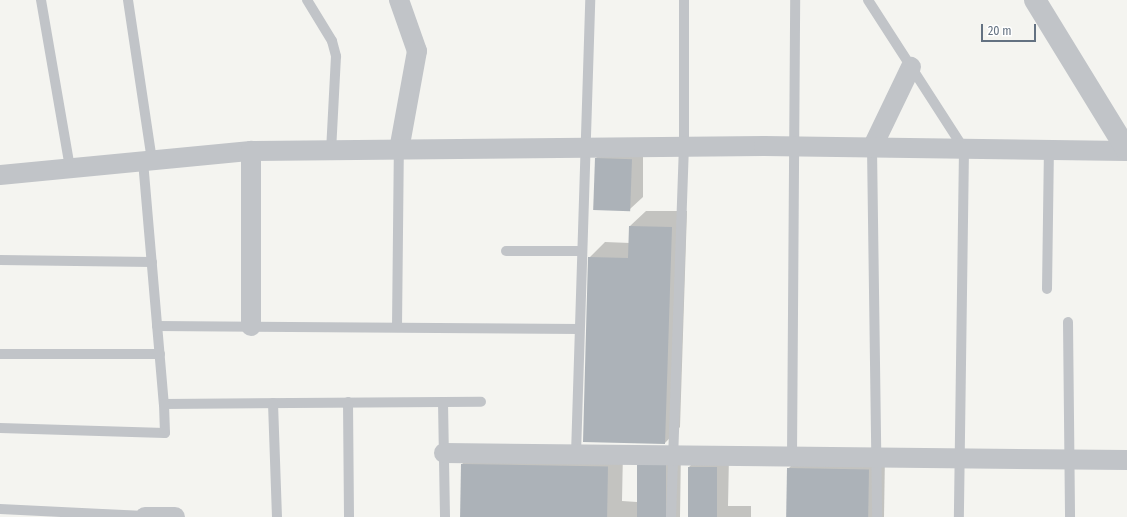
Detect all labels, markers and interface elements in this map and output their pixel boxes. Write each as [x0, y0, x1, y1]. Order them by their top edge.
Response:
scale bar [983, 16, 1038, 42]
text: 20 m [988, 24, 1012, 38]

